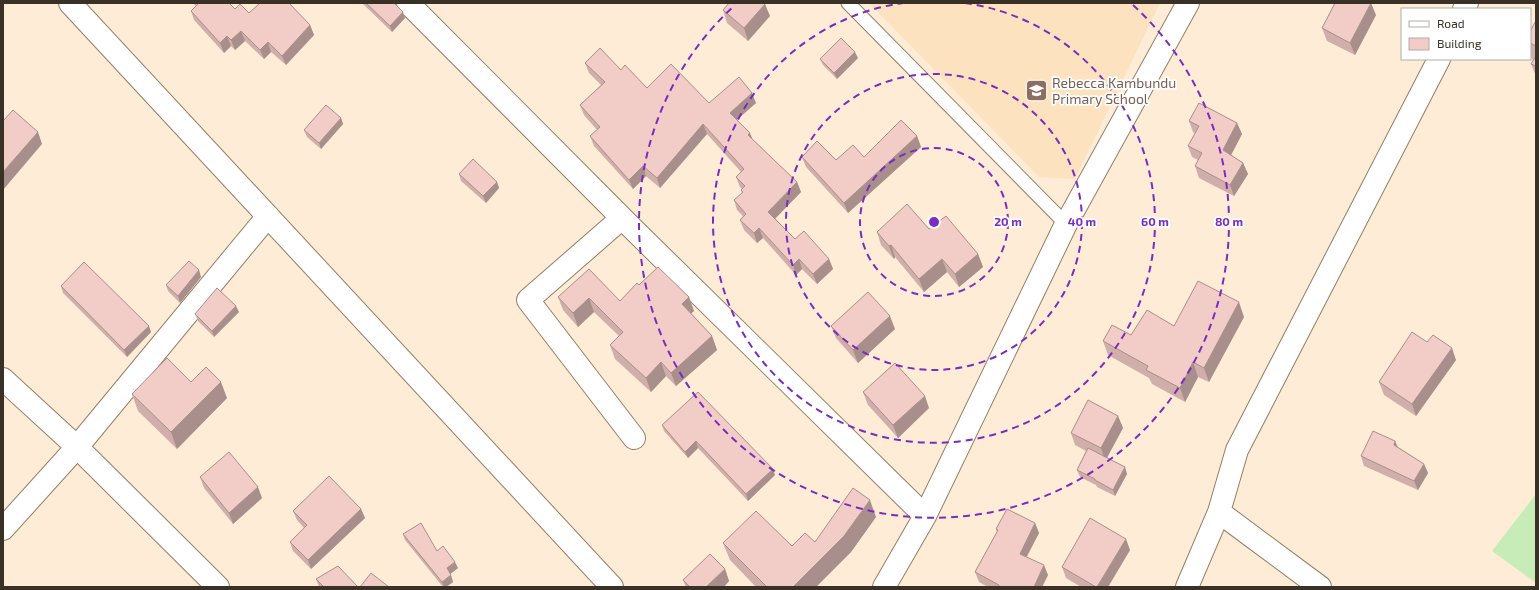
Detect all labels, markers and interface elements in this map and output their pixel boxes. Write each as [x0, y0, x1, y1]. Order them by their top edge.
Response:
legend [1401, 8, 1531, 60]
text: Road [1437, 16, 1465, 30]
text: Building [1437, 36, 1482, 50]
place label: Rebecca Kambundu Primary School [1052, 74, 1176, 107]
school or university icon: Rebecca Kambundu Primary School [1023, 77, 1049, 103]
text: 20 m [994, 214, 1022, 228]
text: 40 m [1068, 214, 1096, 228]
text: 60 m [1141, 214, 1169, 228]
text: 80 m [1215, 214, 1243, 228]
centre of rings [927, 215, 941, 229]

